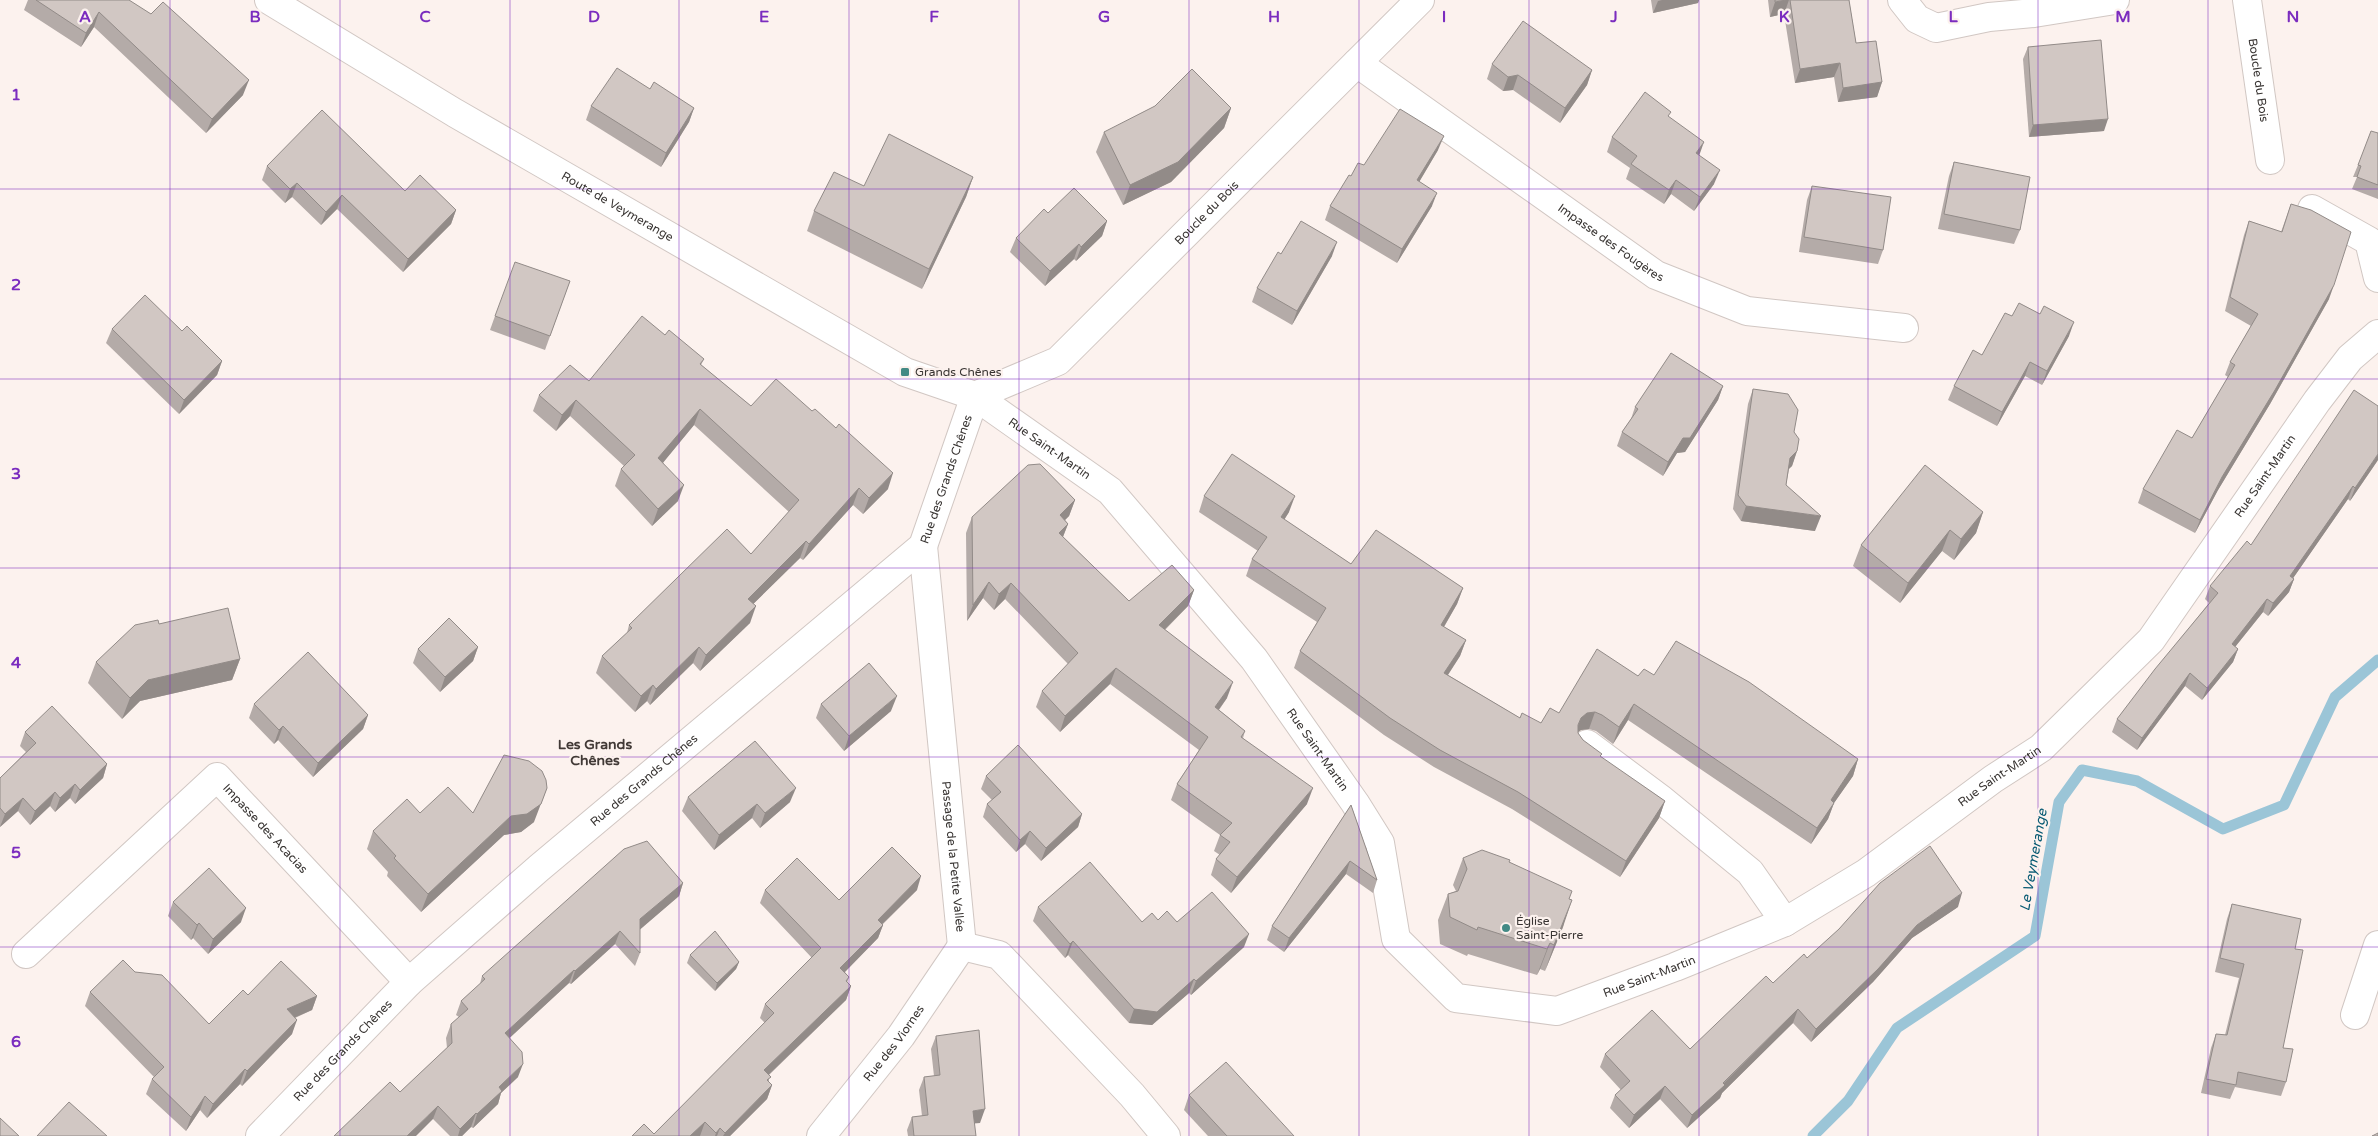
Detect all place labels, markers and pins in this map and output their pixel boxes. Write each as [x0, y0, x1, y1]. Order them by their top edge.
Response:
place label: Grands Chênes [915, 365, 1002, 379]
marker: Grands Chênes [899, 366, 911, 378]
place label: Église Saint-Pierre [1516, 914, 1584, 942]
marker: Église Saint-Pierre [1500, 922, 1512, 934]

